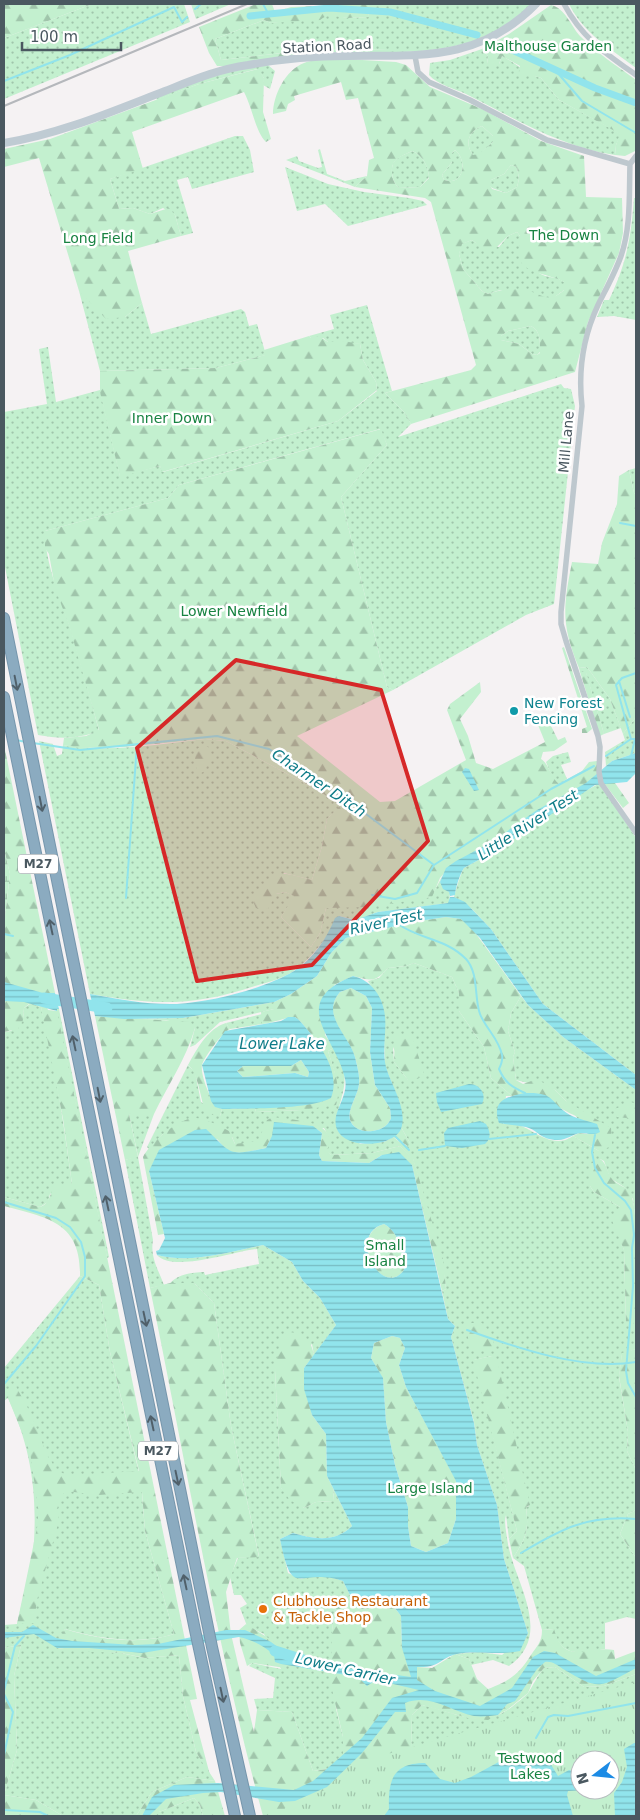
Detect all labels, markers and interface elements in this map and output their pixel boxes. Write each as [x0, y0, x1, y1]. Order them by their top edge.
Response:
scale bar [22, 20, 121, 52]
text: 100 m [30, 28, 78, 46]
street label: Station Road [282, 36, 372, 56]
park label: Malthouse Garden [484, 38, 612, 54]
park label: The Down [528, 227, 599, 243]
park label: Long Field [63, 230, 133, 246]
park label: Inner Down [132, 410, 212, 426]
street label: Mill Lane [555, 410, 577, 474]
park label: Lower Newfield [180, 603, 288, 619]
one-way arrow [12, 675, 22, 691]
place label: New Forest Fencing [524, 695, 602, 727]
marker: New Forest Fencing [508, 705, 520, 717]
water label: Charmer Ditch [269, 745, 369, 821]
water label: Little River Test [474, 785, 583, 864]
one-way arrow [36, 796, 46, 812]
road number: M27 [18, 854, 58, 874]
water label: River Test [348, 905, 425, 938]
one-way arrow [45, 920, 55, 936]
water label: Lower Lake [239, 1035, 325, 1053]
one-way arrow [69, 1036, 78, 1052]
one-way arrow [95, 1087, 105, 1103]
one-way arrow [102, 1195, 111, 1211]
park label: Small Island [364, 1237, 406, 1269]
one-way arrow [140, 1311, 150, 1327]
one-way arrow [147, 1416, 156, 1432]
road number: M27 [138, 1442, 178, 1460]
one-way arrow [173, 1470, 182, 1486]
park label: Large Island [387, 1480, 473, 1496]
one-way arrow [180, 1575, 189, 1591]
place label: Clubhouse Restaurant & Tackle Shop [273, 1593, 428, 1625]
marker: Clubhouse Restaurant & Tackle Shop [257, 1603, 269, 1615]
water label: Lower Carrier [294, 1649, 397, 1689]
one-way arrow [218, 1687, 227, 1703]
park label: Testwood Lakes [496, 1750, 563, 1782]
north arrow [570, 1750, 620, 1800]
text: N [573, 1771, 592, 1786]

